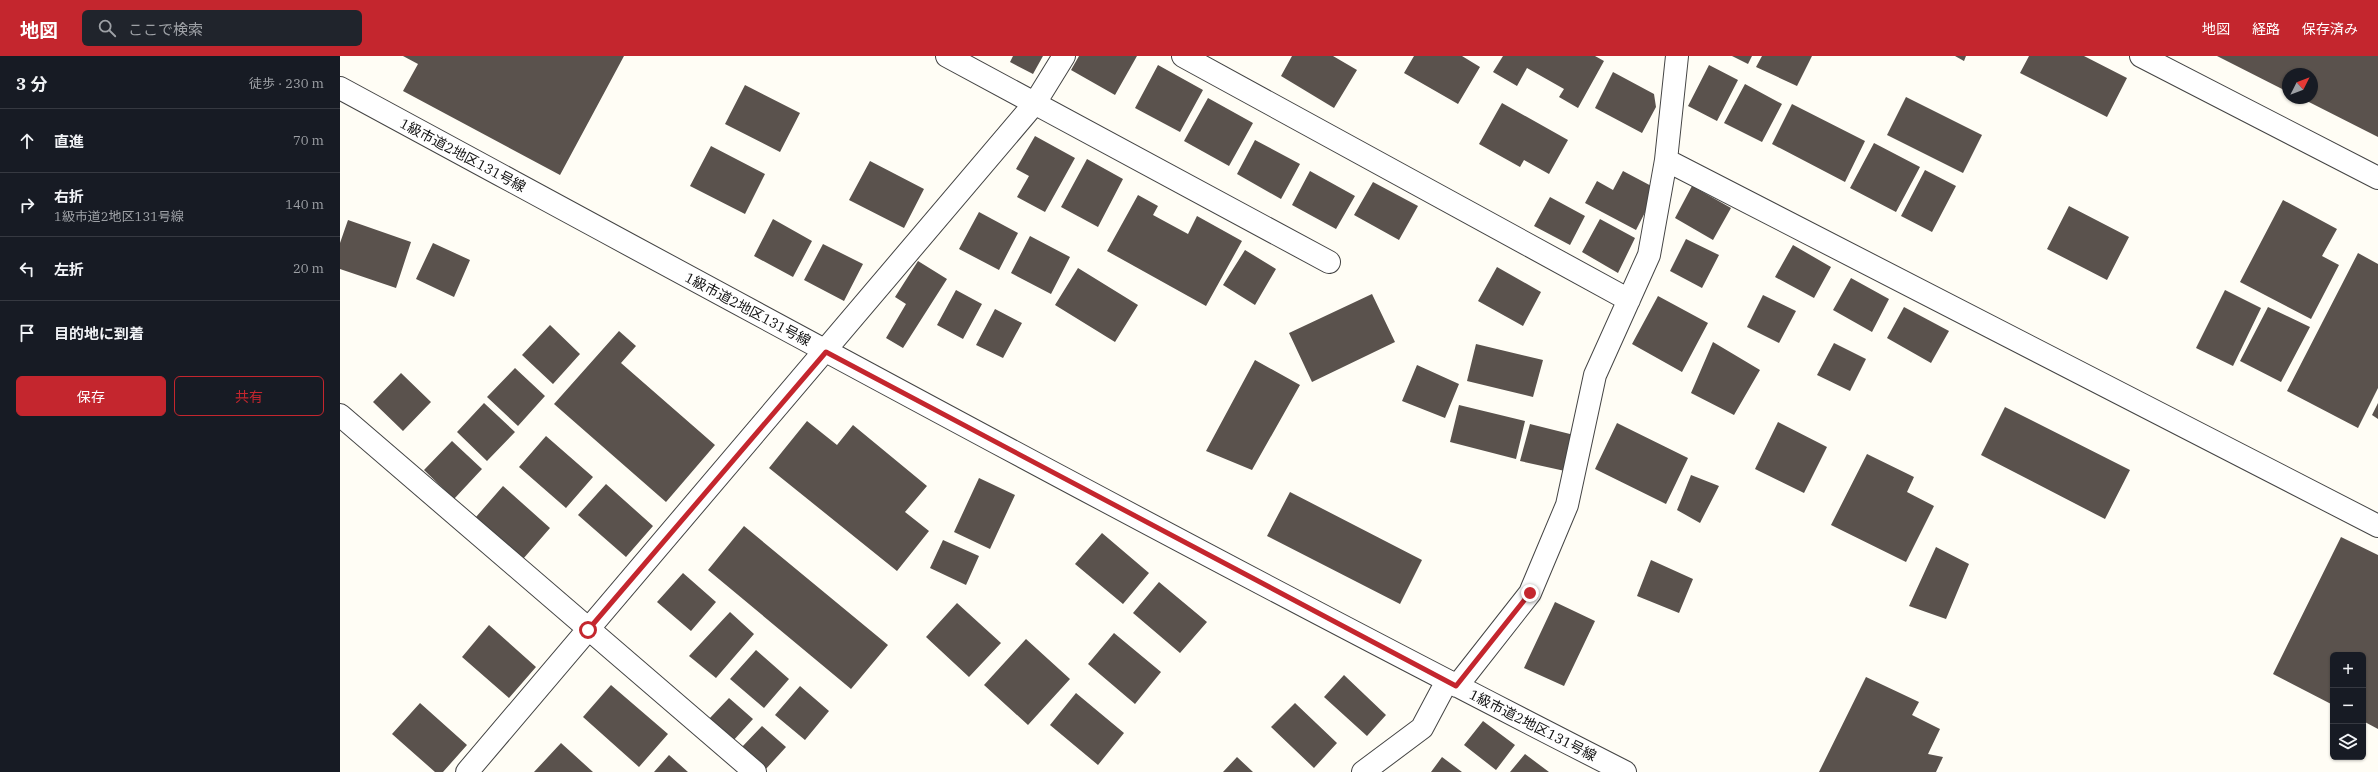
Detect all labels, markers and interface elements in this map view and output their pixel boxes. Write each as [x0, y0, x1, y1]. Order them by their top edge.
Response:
search box [82, 10, 362, 46]
icon: search [96, 17, 118, 39]
text: 地図 [20, 18, 58, 42]
text: ここで検索 [128, 20, 203, 39]
text: 地図 [2202, 20, 2230, 38]
text: 経路 [2252, 20, 2280, 38]
text: 保存済み [2302, 20, 2358, 38]
north arrow [2282, 68, 2318, 104]
text: 3 分 [16, 73, 47, 95]
text: 徒歩 · 230 m [249, 75, 324, 92]
street label: 1級市道2地区131号線 [397, 114, 529, 196]
icon: ahead [16, 130, 38, 152]
text: 直進 [54, 132, 84, 151]
text: 70 m [293, 132, 324, 149]
text: 右折 [54, 187, 84, 206]
icon: right [16, 194, 38, 216]
text: 140 m [285, 196, 324, 213]
text: 1級市道2地区131号線 [54, 208, 184, 225]
icon: left [16, 258, 38, 280]
text: 左折 [54, 260, 84, 279]
text: 20 m [293, 260, 324, 277]
street label: 1級市道2地区131号線 [682, 268, 814, 350]
icon: arrive [16, 322, 38, 344]
text: 目的地に到着 [54, 324, 144, 343]
button: 保存 [16, 376, 166, 416]
button: 共有 [174, 376, 324, 416]
route end [1521, 584, 1539, 602]
route start [579, 621, 597, 639]
map controls [2330, 652, 2366, 760]
button: + [2330, 652, 2366, 688]
street label: 1級市道2地区131号線 [1467, 685, 1599, 765]
button: − [2330, 688, 2366, 724]
button: layers [2330, 724, 2366, 760]

